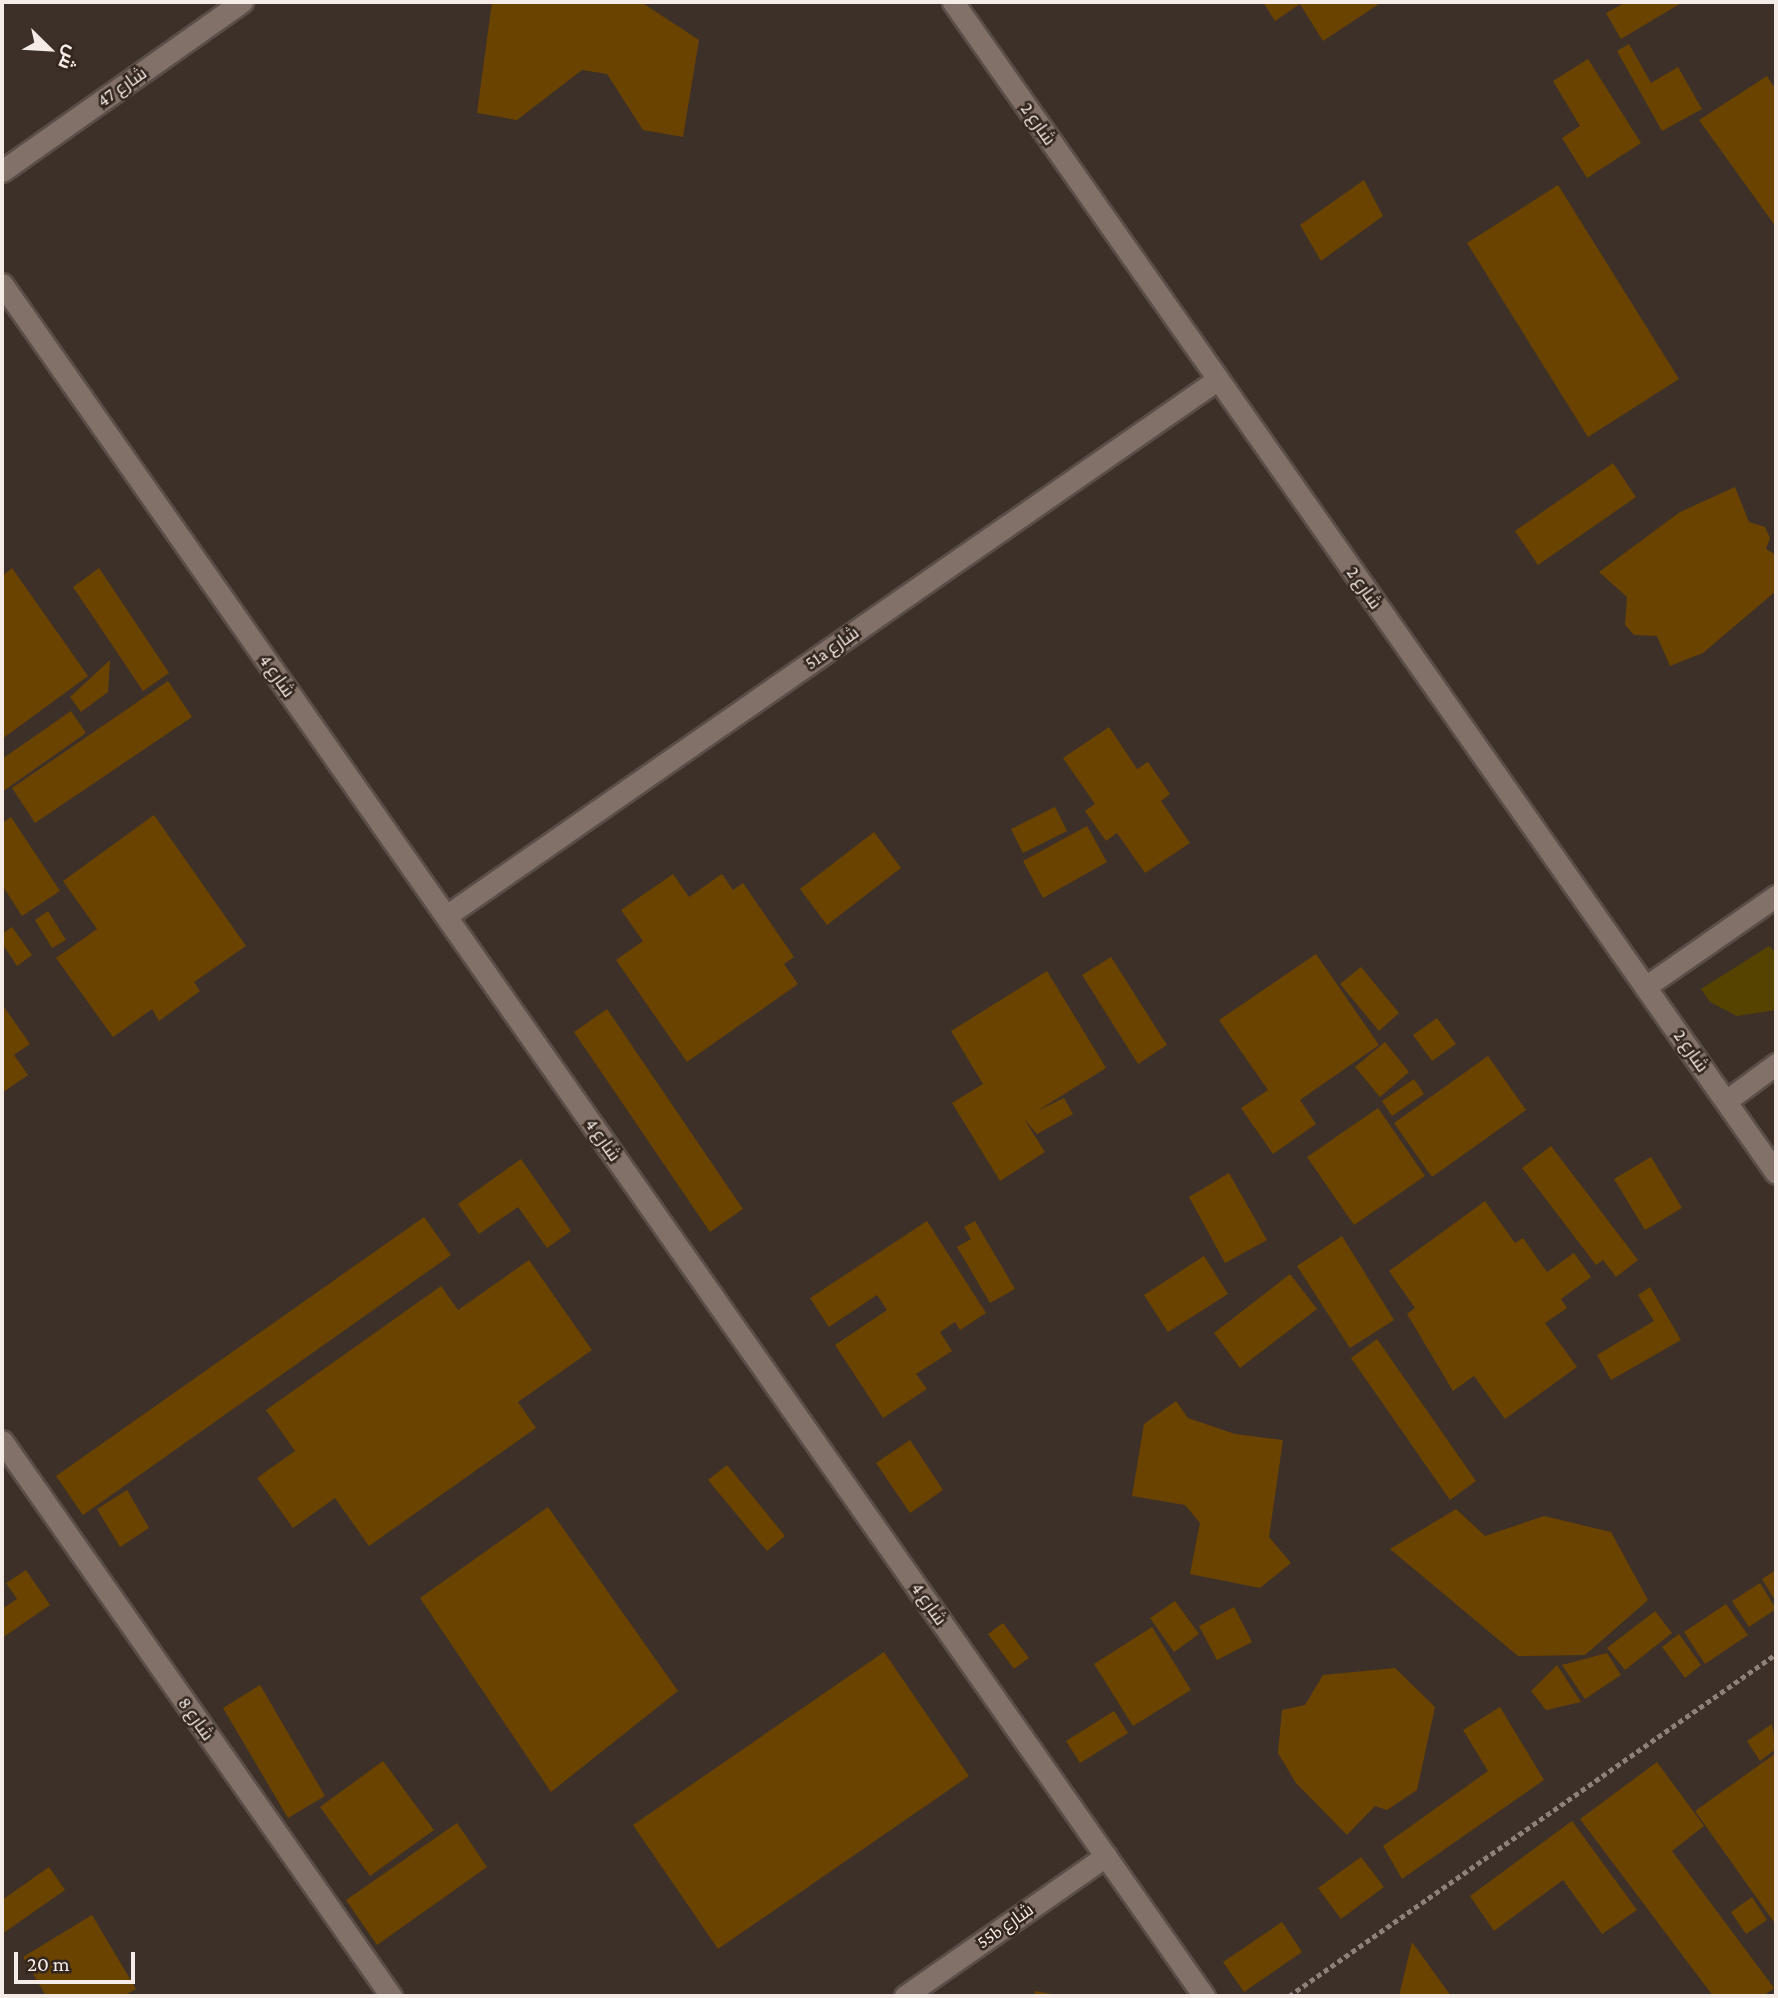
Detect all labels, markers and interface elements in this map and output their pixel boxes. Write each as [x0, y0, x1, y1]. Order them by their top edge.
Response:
north arrow [14, 14, 84, 84]
text: ش [54, 42, 83, 73]
street label: شارع 47 [93, 62, 151, 112]
street label: شارع 2 [1016, 99, 1060, 149]
street label: شارع 2 [1342, 563, 1386, 613]
street label: 51a شارع [801, 622, 863, 674]
street label: شارع 4 [255, 650, 299, 702]
street label: شارع 2 [1669, 1026, 1713, 1076]
street label: شارع 4 [581, 1114, 625, 1166]
street label: شارع 4 [907, 1578, 951, 1630]
street label: شارع 8 [173, 1693, 219, 1745]
street label: 55b شارع [972, 1899, 1038, 1953]
scale bar [18, 1938, 138, 1982]
text: 20 m [27, 1952, 70, 1976]

